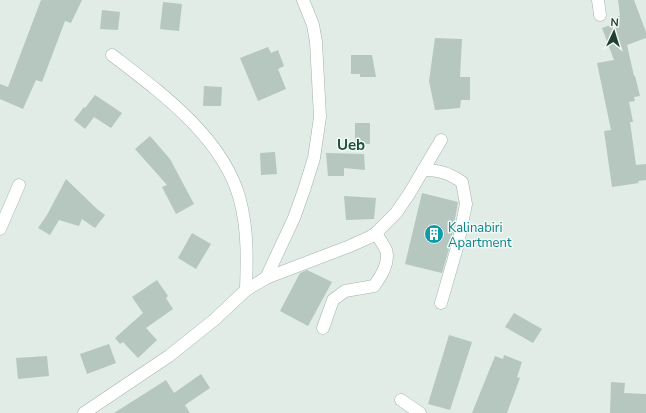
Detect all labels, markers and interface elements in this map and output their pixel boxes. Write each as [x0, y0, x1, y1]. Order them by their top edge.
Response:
north arrow [594, 12, 634, 52]
text: N [610, 15, 619, 30]
district label: Ueb [337, 135, 365, 155]
place label: Kalinabiri Apartment [448, 219, 512, 252]
building icon: Kalinabiri Apartment [423, 223, 445, 245]

